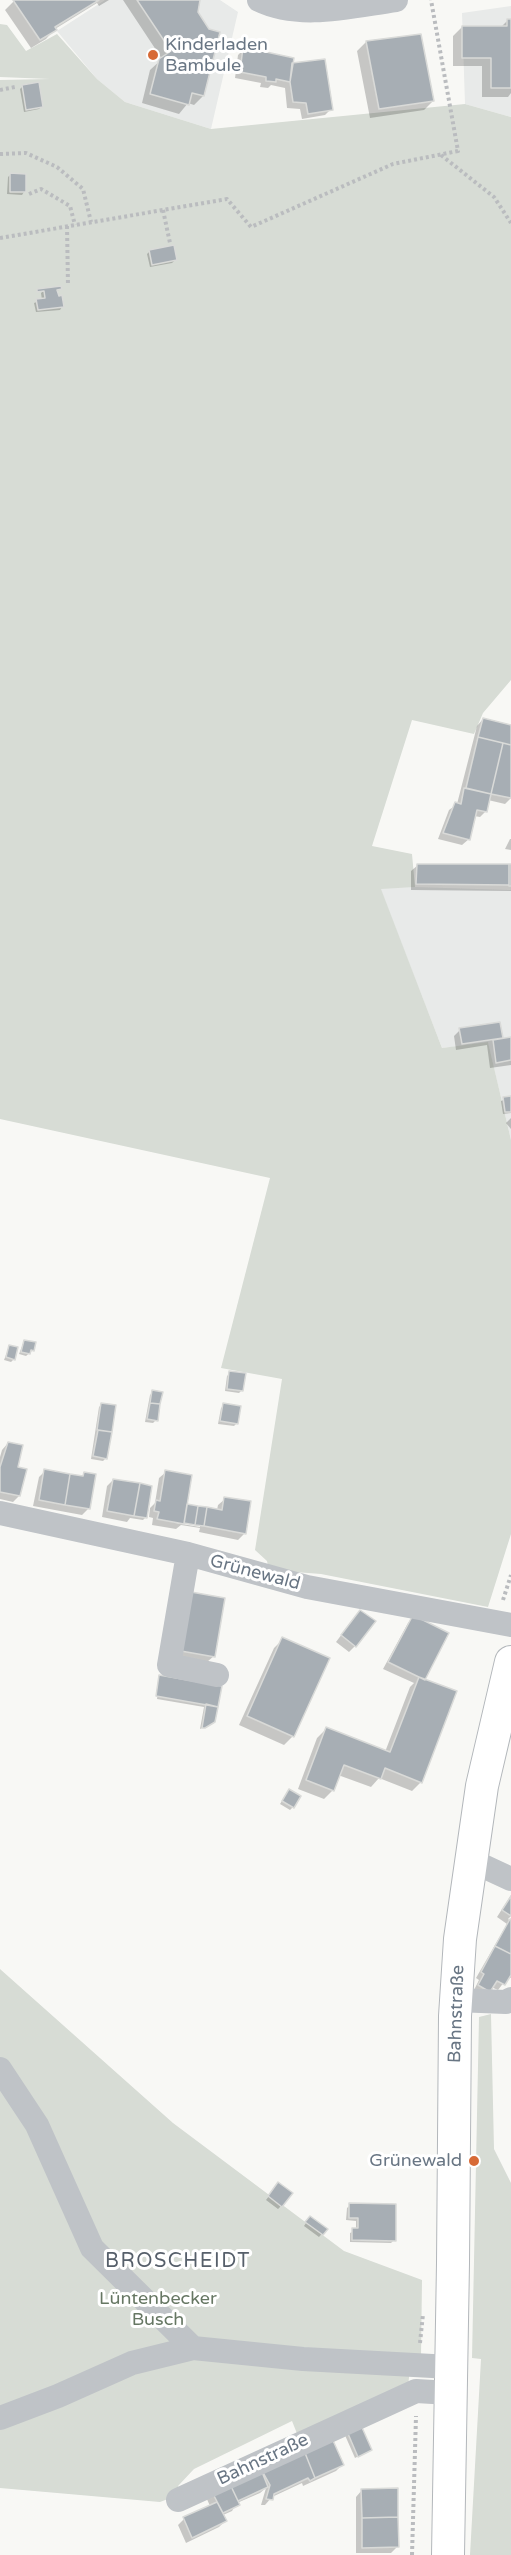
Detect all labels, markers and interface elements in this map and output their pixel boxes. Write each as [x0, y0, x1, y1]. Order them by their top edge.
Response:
place label: Kinderladen Bambule [165, 34, 268, 76]
marker: Kinderladen Bambule [146, 48, 160, 62]
street label: Grünewald [207, 1551, 303, 1595]
street label: Bahnstraße [444, 1965, 470, 2063]
place label: Grünewald [369, 2150, 462, 2172]
marker: Grünewald [467, 2154, 481, 2168]
district label: BROSCHEIDT [105, 2250, 251, 2274]
park label: Lüntenbecker Busch [99, 2288, 217, 2330]
street label: Bahnstraße [214, 2429, 312, 2491]

